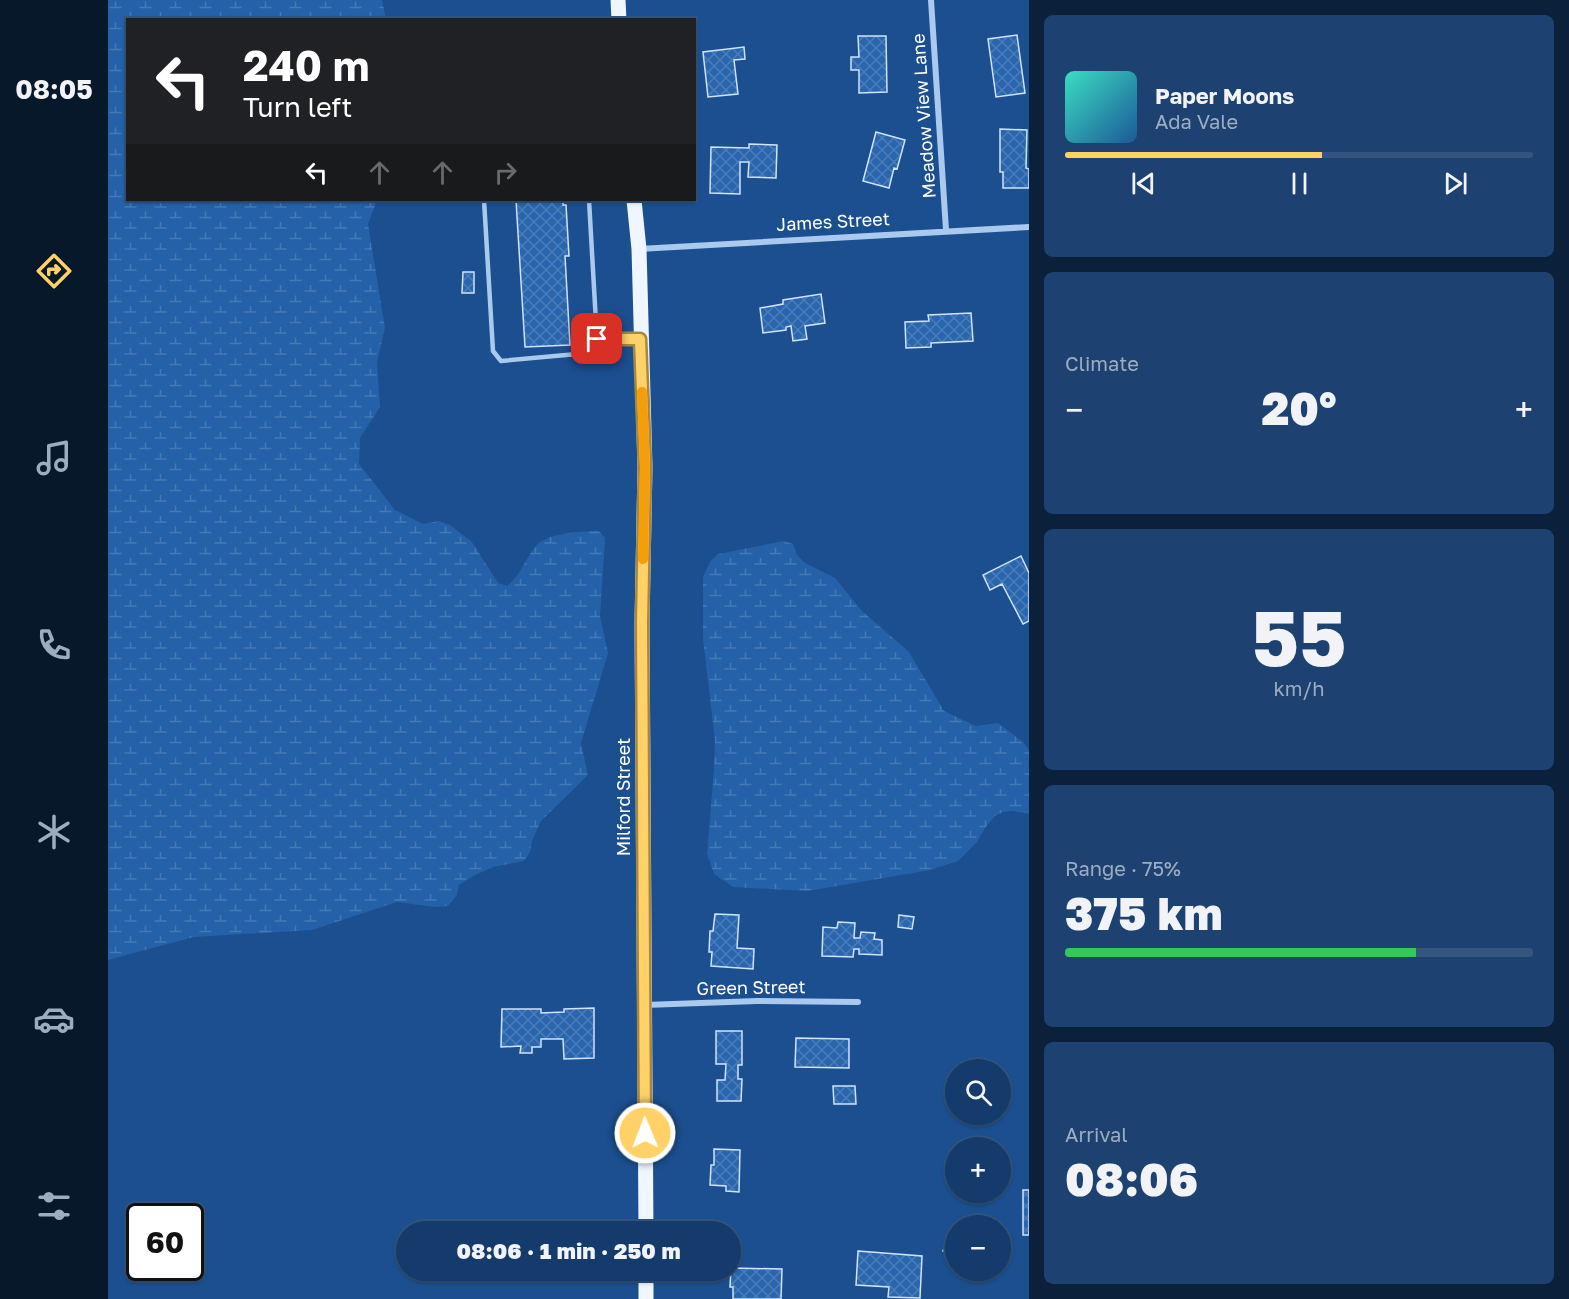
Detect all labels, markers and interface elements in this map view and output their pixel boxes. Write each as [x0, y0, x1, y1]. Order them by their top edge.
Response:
street label: Meadow View Lane [906, 33, 940, 199]
text: 240 m [243, 40, 369, 90]
icon: left [144, 42, 222, 120]
text: 08:05 [15, 73, 93, 105]
text: Paper Moons [1155, 82, 1294, 109]
text: Turn left [243, 91, 352, 123]
text: Ada Vale [1155, 109, 1238, 133]
icon: left [300, 156, 333, 189]
icon: ahead [363, 156, 396, 189]
icon: ahead [426, 156, 459, 189]
icon: right [489, 156, 522, 189]
icon: previous [1127, 167, 1160, 200]
icon: pause [1283, 167, 1316, 200]
icon: next [1439, 167, 1472, 200]
street label: James Street [776, 207, 890, 235]
icon: directions [33, 250, 75, 292]
pin [571, 313, 622, 364]
icon: arrive [580, 322, 613, 355]
text: Climate [1065, 351, 1139, 375]
text: 20° [1261, 381, 1337, 435]
text: − [1065, 390, 1083, 429]
text: + [1515, 390, 1533, 429]
icon: music [33, 437, 75, 479]
text: 55 [1251, 590, 1347, 683]
icon: phone [33, 624, 75, 666]
text: km/h [1274, 676, 1324, 700]
street label: Milford Street [612, 738, 634, 856]
icon: climate [33, 811, 75, 853]
text: Range · 75% [1065, 856, 1181, 880]
text: 375 km [1065, 886, 1223, 940]
street label: Green Street [696, 975, 806, 999]
icon: car [33, 998, 75, 1040]
map controls [945, 1059, 1011, 1281]
button: search [945, 1059, 1011, 1125]
position arrow [613, 1101, 677, 1165]
text: Arrival [1065, 1122, 1128, 1146]
button: + [945, 1137, 1011, 1203]
text: 08:06 [1065, 1152, 1198, 1206]
icon: filters [33, 1185, 75, 1227]
speed limit sign: 60 [126, 1203, 204, 1281]
button: − [945, 1215, 1011, 1281]
text: 08:06 · 1 min · 250 m [456, 1237, 681, 1264]

